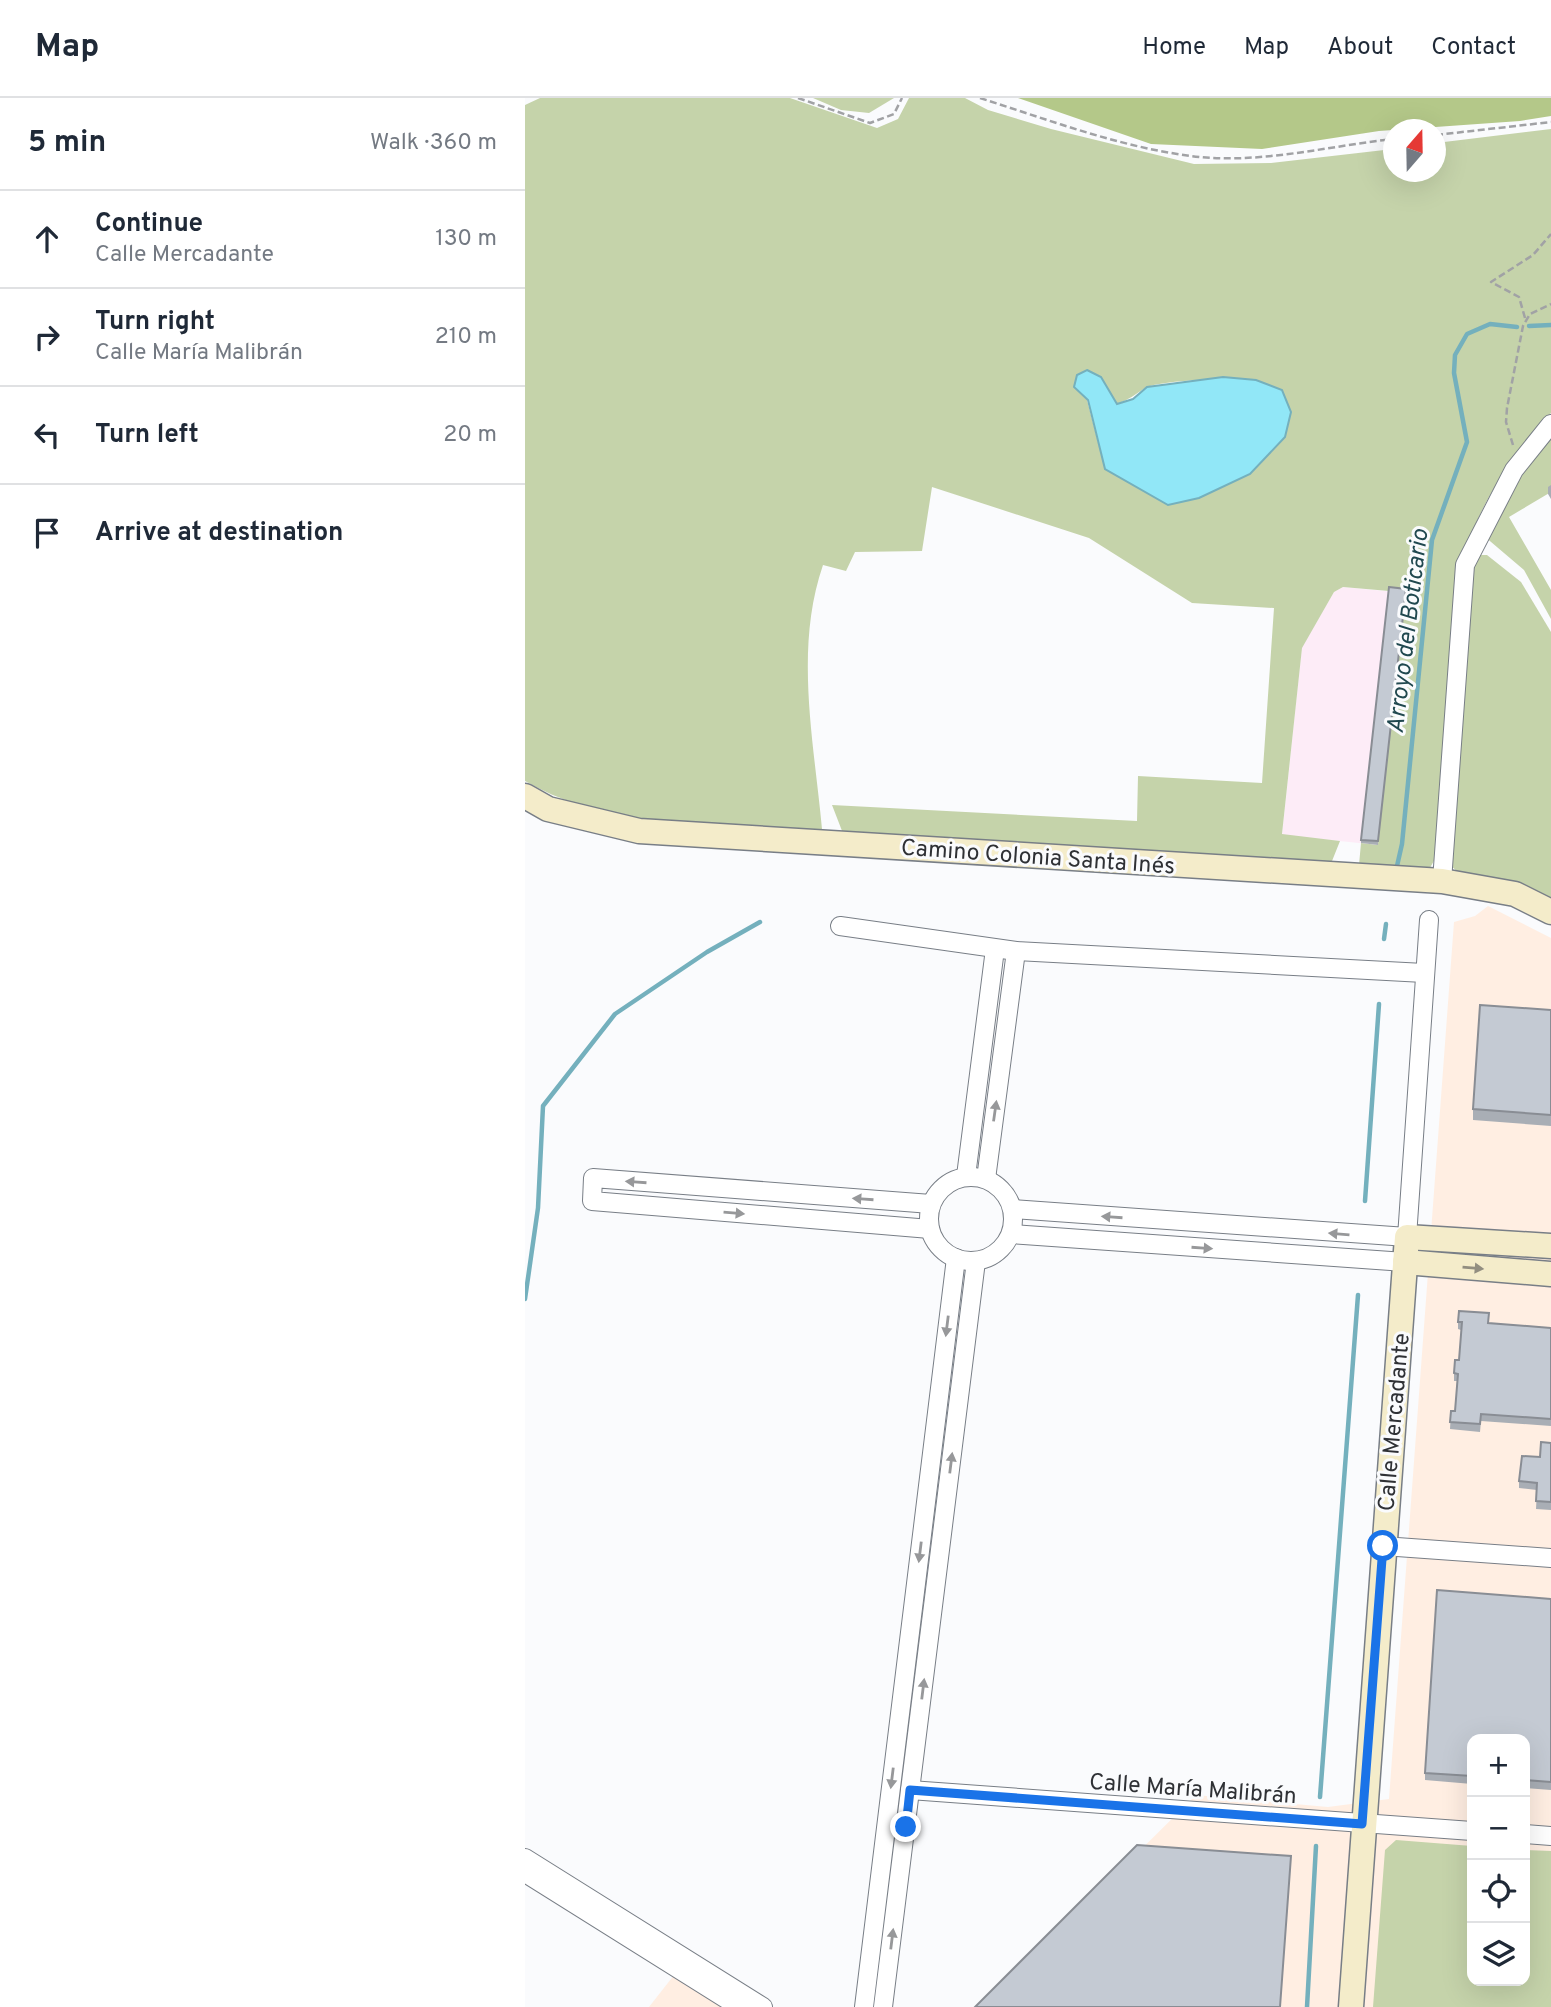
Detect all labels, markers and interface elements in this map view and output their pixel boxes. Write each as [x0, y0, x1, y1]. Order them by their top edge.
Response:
text: Map [35, 27, 99, 69]
text: Home [1142, 33, 1206, 63]
text: Map [1244, 33, 1289, 63]
text: About [1327, 33, 1393, 63]
text: Contact [1431, 33, 1516, 63]
north arrow [1383, 119, 1446, 182]
text: 5 min [28, 125, 106, 162]
text: Walk · 360 m [370, 129, 497, 158]
text: Continue [95, 208, 203, 241]
icon: ahead [28, 220, 66, 258]
text: 130 m [435, 225, 497, 254]
text: Calle Mercadante [95, 241, 274, 270]
text: Turn right [95, 306, 215, 339]
icon: right [28, 318, 66, 356]
text: 210 m [435, 323, 497, 352]
text: Calle María Malibrán [95, 339, 303, 368]
icon: left [28, 416, 66, 454]
text: Turn left [95, 419, 199, 452]
text: 20 m [443, 421, 497, 450]
icon: arrive [28, 514, 66, 552]
text: Arrive at destination [95, 517, 343, 550]
water label: Arroyo del Boticario [1382, 527, 1436, 735]
street label: Camino Colonia Santa Inés [900, 834, 1176, 883]
one-way arrow [990, 1100, 1001, 1122]
one-way arrow [625, 1176, 647, 1187]
one-way arrow [852, 1193, 874, 1204]
one-way arrow [723, 1208, 745, 1219]
one-way arrow [1101, 1211, 1123, 1222]
one-way arrow [1328, 1228, 1350, 1239]
one-way arrow [1191, 1243, 1213, 1254]
one-way arrow [1462, 1263, 1484, 1274]
one-way arrow [942, 1315, 953, 1337]
street label: Calle Mercadante [1373, 1332, 1418, 1513]
one-way arrow [945, 1452, 956, 1474]
route start [1367, 1530, 1398, 1561]
one-way arrow [914, 1541, 925, 1563]
one-way arrow [917, 1678, 928, 1700]
map controls [1467, 1734, 1530, 1986]
button: + [1467, 1734, 1530, 1797]
one-way arrow [887, 1767, 898, 1789]
street label: Calle María Malibrán [1088, 1769, 1298, 1812]
button: − [1467, 1797, 1530, 1860]
route end [890, 1811, 921, 1842]
button: locate [1467, 1860, 1530, 1923]
button: layers [1467, 1923, 1530, 1986]
one-way arrow [886, 1928, 897, 1950]

